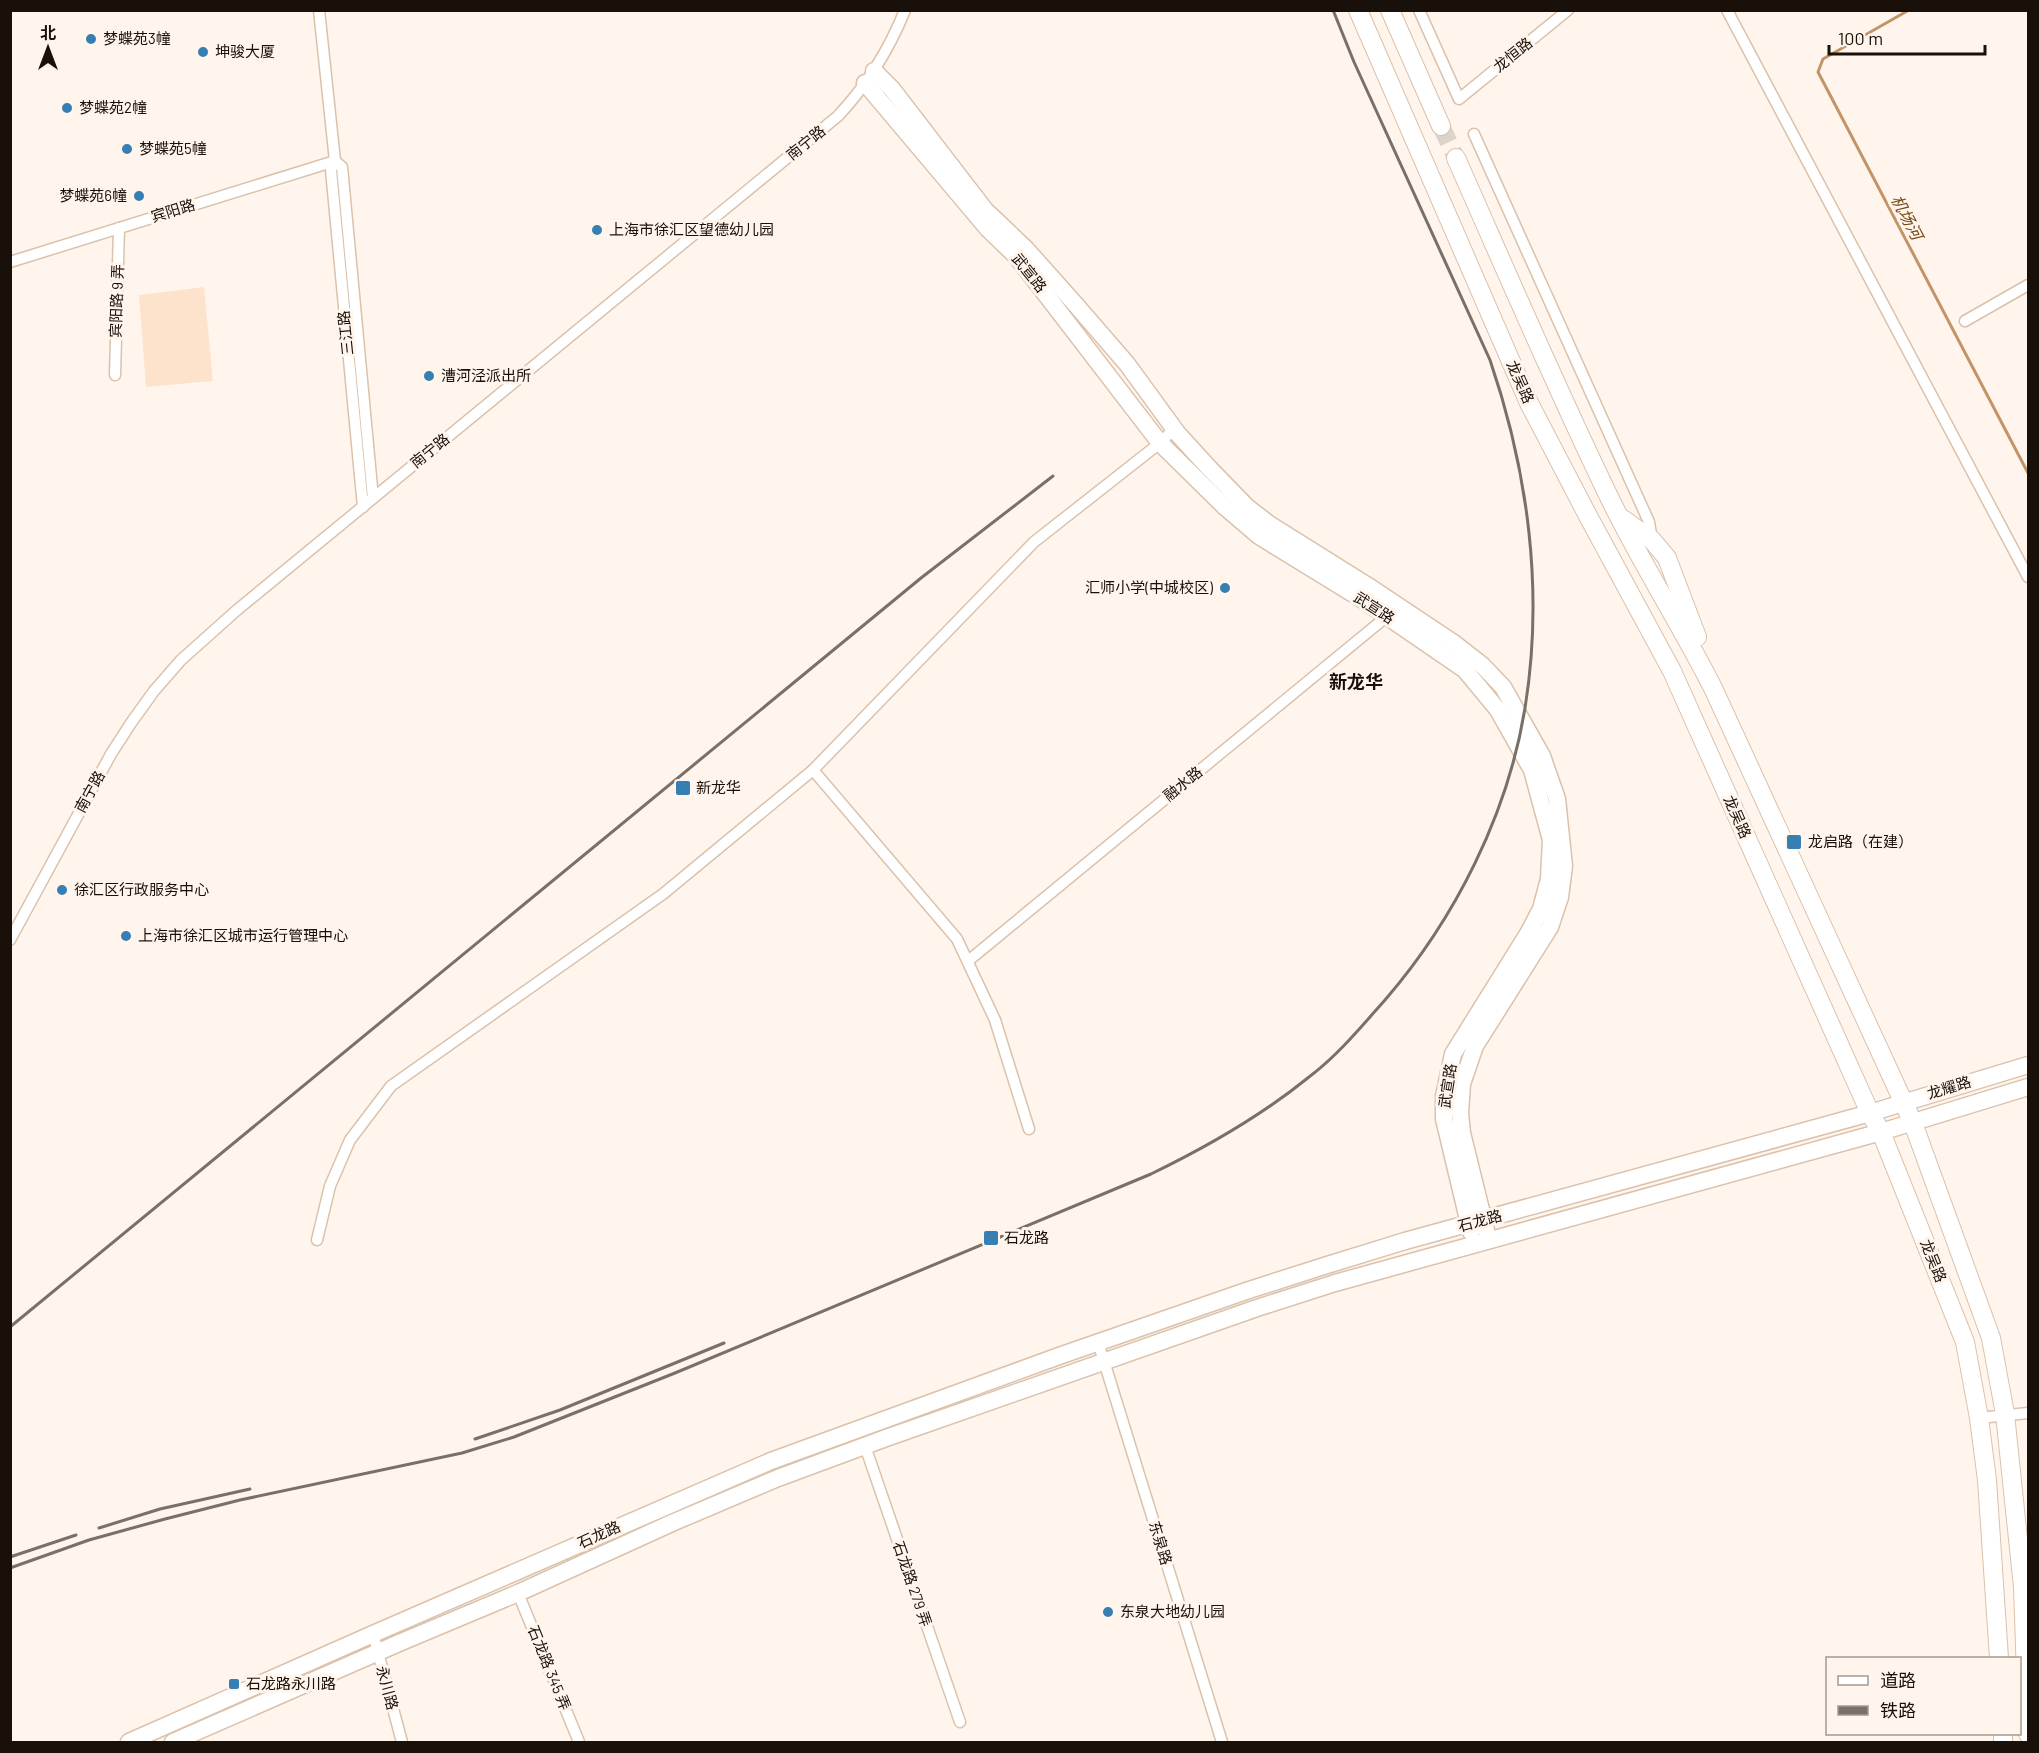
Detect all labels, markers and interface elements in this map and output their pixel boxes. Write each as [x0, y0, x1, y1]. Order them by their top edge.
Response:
north arrow [18, 18, 78, 78]
scale bar [1829, 18, 1985, 56]
text: 北 [40, 23, 56, 42]
text: 100 m [1838, 27, 1883, 49]
place label: 梦蝶苑3幢 [103, 29, 171, 47]
marker: 梦蝶苑3幢 [84, 32, 98, 46]
street label: 龙恒路 [1489, 33, 1536, 75]
place label: 坤骏大厦 [215, 42, 275, 60]
marker: 坤骏大厦 [196, 45, 210, 59]
place label: 梦蝶苑2幢 [79, 98, 147, 116]
marker: 梦蝶苑2幢 [60, 101, 74, 115]
street label: 南宁路 [782, 121, 829, 163]
place label: 梦蝶苑5幢 [139, 139, 207, 157]
marker: 梦蝶苑5幢 [120, 142, 134, 156]
place label: 梦蝶苑6幢 [59, 186, 127, 204]
marker: 梦蝶苑6幢 [132, 189, 146, 203]
water label: 机场河 [1888, 191, 1929, 245]
street label: 宾阳路 [149, 195, 197, 225]
place label: 上海市徐汇区望德幼儿园 [609, 220, 774, 238]
marker: 上海市徐汇区望德幼儿园 [590, 223, 604, 237]
street label: 武宣路 [1009, 249, 1051, 296]
street label: 宾阳路 9 弄 [106, 264, 126, 338]
street label: 三江路 [334, 310, 356, 356]
street label: 龙吴路 [1504, 357, 1538, 406]
place label: 漕河泾派出所 [441, 366, 531, 384]
marker: 漕河泾派出所 [422, 369, 436, 383]
street label: 南宁路 [406, 429, 453, 471]
place label: 汇师小学(中城校区) [1085, 578, 1213, 596]
marker: 汇师小学(中城校区) [1218, 581, 1232, 595]
street label: 武宣路 [1351, 587, 1398, 627]
district label: 新龙华 [1329, 670, 1383, 692]
street label: 融水路 [1159, 762, 1206, 804]
street label: 南宁路 [70, 767, 108, 816]
place label: 新龙华 [696, 778, 741, 796]
marker: 新龙华 [674, 779, 692, 797]
street label: 龙吴路 [1721, 792, 1755, 841]
place label: 龙启路（在建） [1808, 832, 1913, 850]
marker: 龙启路（在建） [1785, 833, 1803, 851]
place label: 徐汇区行政服务中心 [74, 880, 209, 898]
marker: 徐汇区行政服务中心 [55, 883, 69, 897]
place label: 上海市徐汇区城市运行管理中心 [138, 926, 348, 944]
marker: 上海市徐汇区城市运行管理中心 [119, 929, 133, 943]
street label: 武宣路 [1435, 1062, 1459, 1109]
street label: 龙耀路 [1925, 1072, 1973, 1102]
street label: 石龙路 [1456, 1206, 1504, 1235]
place label: 石龙路 [1004, 1228, 1049, 1246]
marker: 石龙路 [982, 1229, 1000, 1247]
street label: 龙吴路 [1917, 1236, 1951, 1285]
street label: 石龙路 [574, 1517, 623, 1551]
street label: 东泉路 [1146, 1519, 1176, 1567]
street label: 石龙路 279 弄 [890, 1539, 936, 1629]
place label: 东泉大地幼儿园 [1120, 1602, 1225, 1620]
marker: 东泉大地幼儿园 [1101, 1605, 1115, 1619]
street label: 石龙路 345 弄 [525, 1623, 575, 1713]
legend [1826, 1657, 2021, 1735]
street label: 永川路 [373, 1664, 402, 1712]
text: 道路 [1880, 1669, 1916, 1691]
place label: 石龙路永川路 [246, 1674, 336, 1692]
marker: 石龙路永川路 [227, 1677, 241, 1691]
text: 铁路 [1880, 1699, 1916, 1721]

